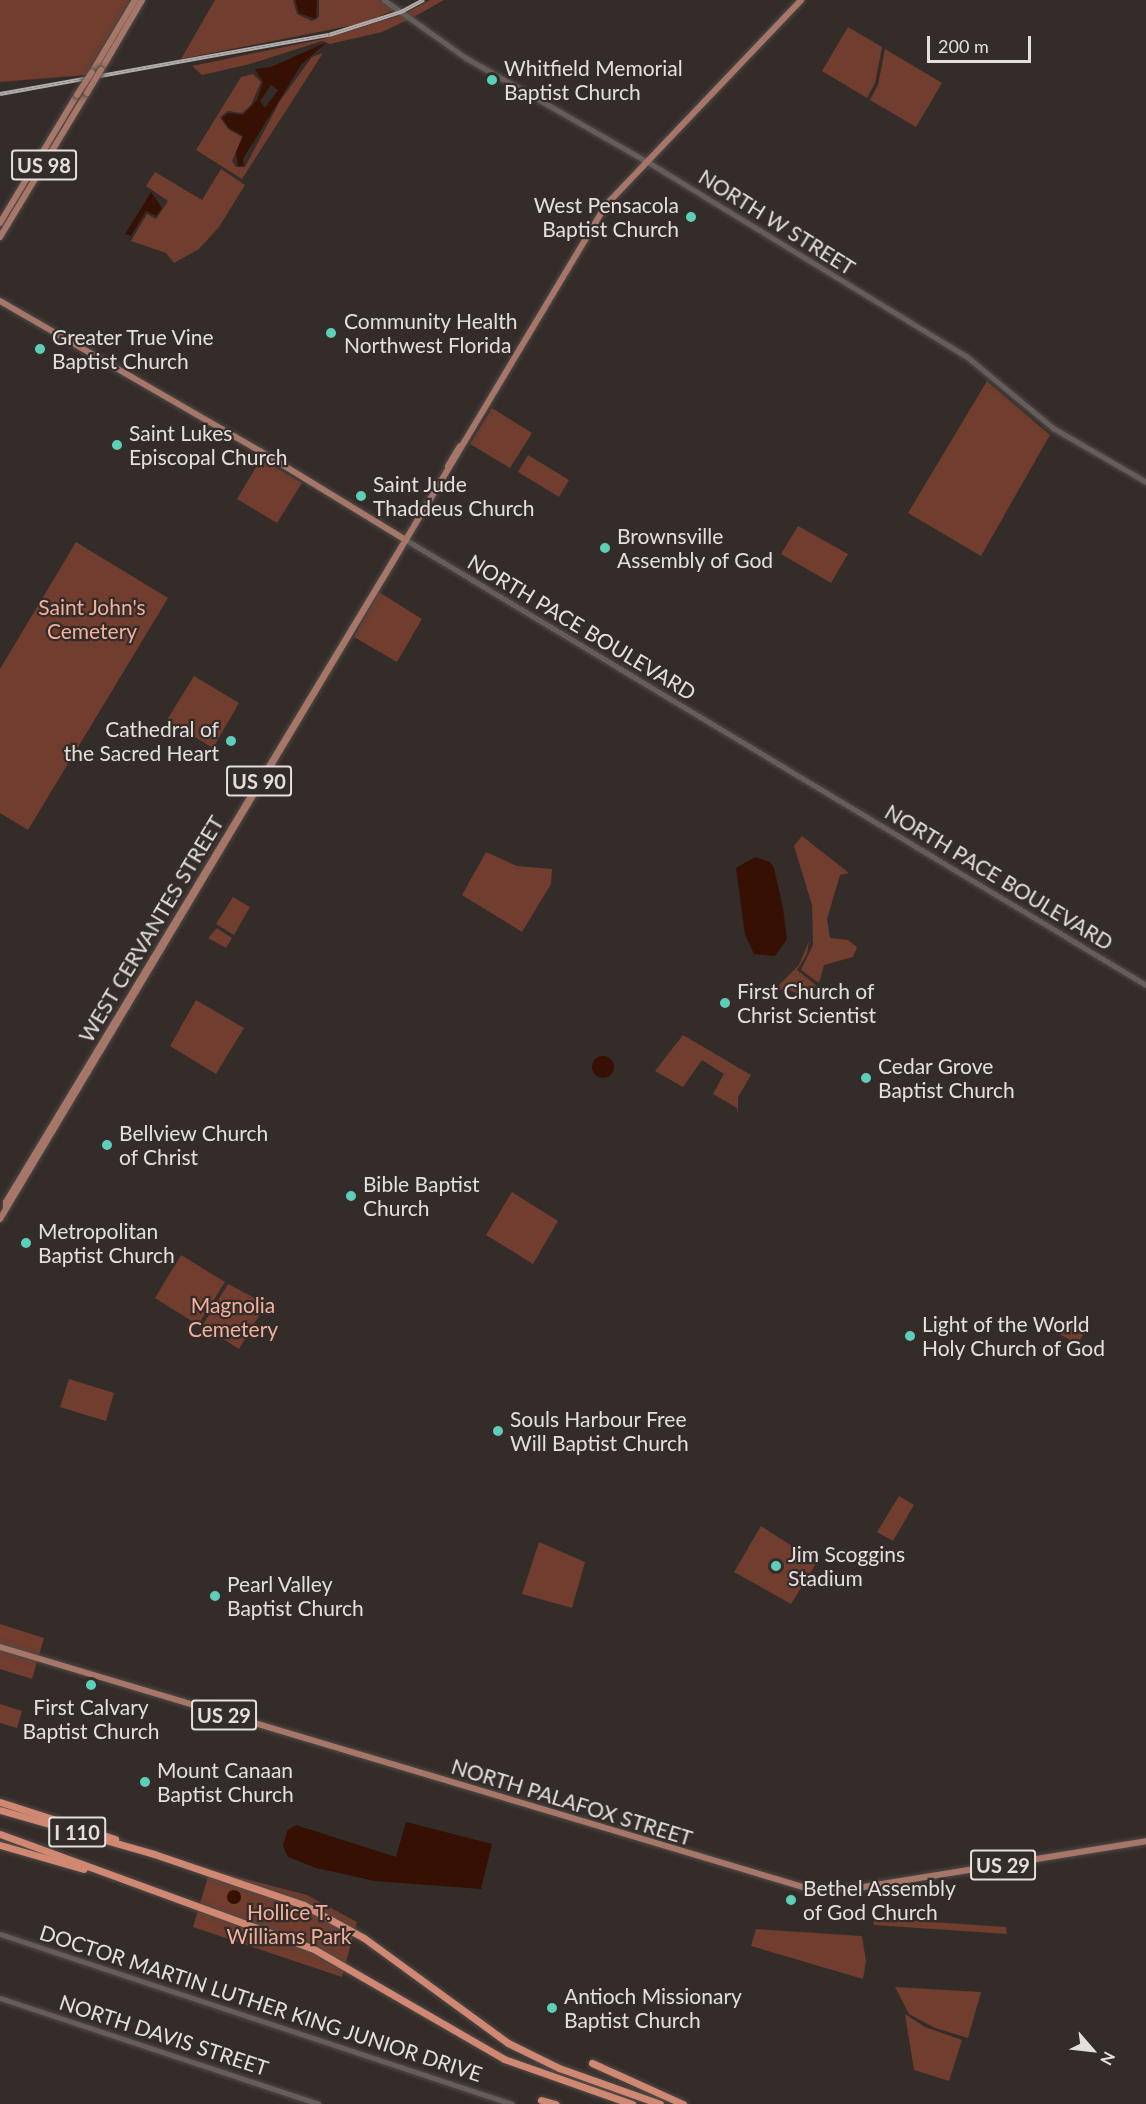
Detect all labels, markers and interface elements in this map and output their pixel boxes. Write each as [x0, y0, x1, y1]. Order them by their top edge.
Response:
scale bar [930, 24, 1034, 62]
text: 200 m [938, 35, 989, 57]
place label: Whitfield Memorial Baptist Church [504, 55, 683, 105]
marker: Whitfield Memorial Baptist Church [485, 73, 499, 87]
road number: US 98 [11, 148, 77, 182]
street label: NORTH W STREET [694, 164, 860, 280]
place label: West Pensacola Baptist Church [534, 192, 679, 242]
marker: West Pensacola Baptist Church [684, 210, 698, 224]
place label: Community Health Northwest Florida [344, 308, 518, 358]
place label: Greater True Vine Baptist Church [52, 324, 215, 374]
marker: Community Health Northwest Florida [322, 324, 340, 342]
marker: Greater True Vine Baptist Church [33, 342, 47, 356]
place label: Saint Lukes Episcopal Church [129, 420, 287, 470]
marker: Saint Lukes Episcopal Church [110, 438, 124, 452]
place label: Saint Jude Thaddeus Church [373, 471, 535, 521]
marker: Saint Jude Thaddeus Church [354, 489, 368, 503]
place label: Brownsville Assembly of God [617, 523, 774, 573]
marker: Brownsville Assembly of God [598, 541, 612, 555]
street label: NORTH PACE BOULEVARD [463, 549, 701, 705]
park label: Saint John's Cemetery [38, 594, 146, 644]
place label: Cathedral of the Sacred Heart [64, 716, 219, 766]
marker: Cathedral of the Sacred Heart [224, 734, 238, 748]
road number: US 90 [226, 764, 292, 798]
street label: NORTH PACE BOULEVARD [880, 799, 1118, 955]
street label: WEST CERVANTES STREET [73, 811, 229, 1047]
place label: First Church of Christ Scientist [737, 978, 876, 1028]
marker: First Church of Christ Scientist [718, 996, 732, 1010]
place label: Cedar Grove Baptist Church [878, 1053, 1015, 1103]
marker: Cedar Grove Baptist Church [859, 1071, 873, 1085]
place label: Bellview Church of Christ [119, 1120, 269, 1170]
marker: Bellview Church of Christ [100, 1138, 114, 1152]
place label: Bible Baptist Church [363, 1171, 480, 1221]
marker: Bible Baptist Church [344, 1189, 358, 1203]
place label: Metropolitan Baptist Church [38, 1218, 175, 1268]
marker: Metropolitan Baptist Church [19, 1236, 33, 1250]
park label: Magnolia Cemetery [188, 1292, 278, 1342]
place label: Light of the World Holy Church of God [922, 1311, 1106, 1361]
marker: Light of the World Holy Church of God [903, 1329, 917, 1343]
place label: Souls Harbour Free Will Baptist Church [510, 1406, 689, 1456]
marker: Souls Harbour Free Will Baptist Church [491, 1424, 505, 1438]
place label: Jim Scoggins Stadium [788, 1541, 905, 1591]
marker: Jim Scoggins Stadium [769, 1559, 783, 1573]
place label: Pearl Valley Baptist Church [227, 1571, 364, 1621]
marker: Pearl Valley Baptist Church [208, 1589, 222, 1603]
marker: First Calvary Baptist Church [84, 1678, 98, 1692]
place label: First Calvary Baptist Church [23, 1694, 159, 1744]
road number: US 29 [191, 1698, 257, 1732]
street label: NORTH PALAFOX STREET [448, 1753, 696, 1851]
place label: Mount Canaan Baptist Church [157, 1757, 294, 1807]
marker: Mount Canaan Baptist Church [138, 1775, 152, 1789]
road number: I 110 [47, 1815, 107, 1849]
road number: US 29 [970, 1848, 1036, 1882]
place label: Bethel Assembly of God Church [803, 1875, 956, 1925]
marker: Bethel Assembly of God Church [784, 1893, 798, 1907]
park label: Hollice T. Williams Park [227, 1899, 351, 1949]
street label: DOCTOR MARTIN LUTHER KING JUNIOR DRIVE [36, 1919, 486, 2087]
place label: Antioch Missionary Baptist Church [564, 1983, 742, 2033]
street label: NORTH DAVIS STREET [56, 1989, 272, 2081]
marker: Antioch Missionary Baptist Church [545, 2001, 559, 2015]
north arrow [1062, 2020, 1122, 2080]
text: N [1097, 2049, 1120, 2069]

